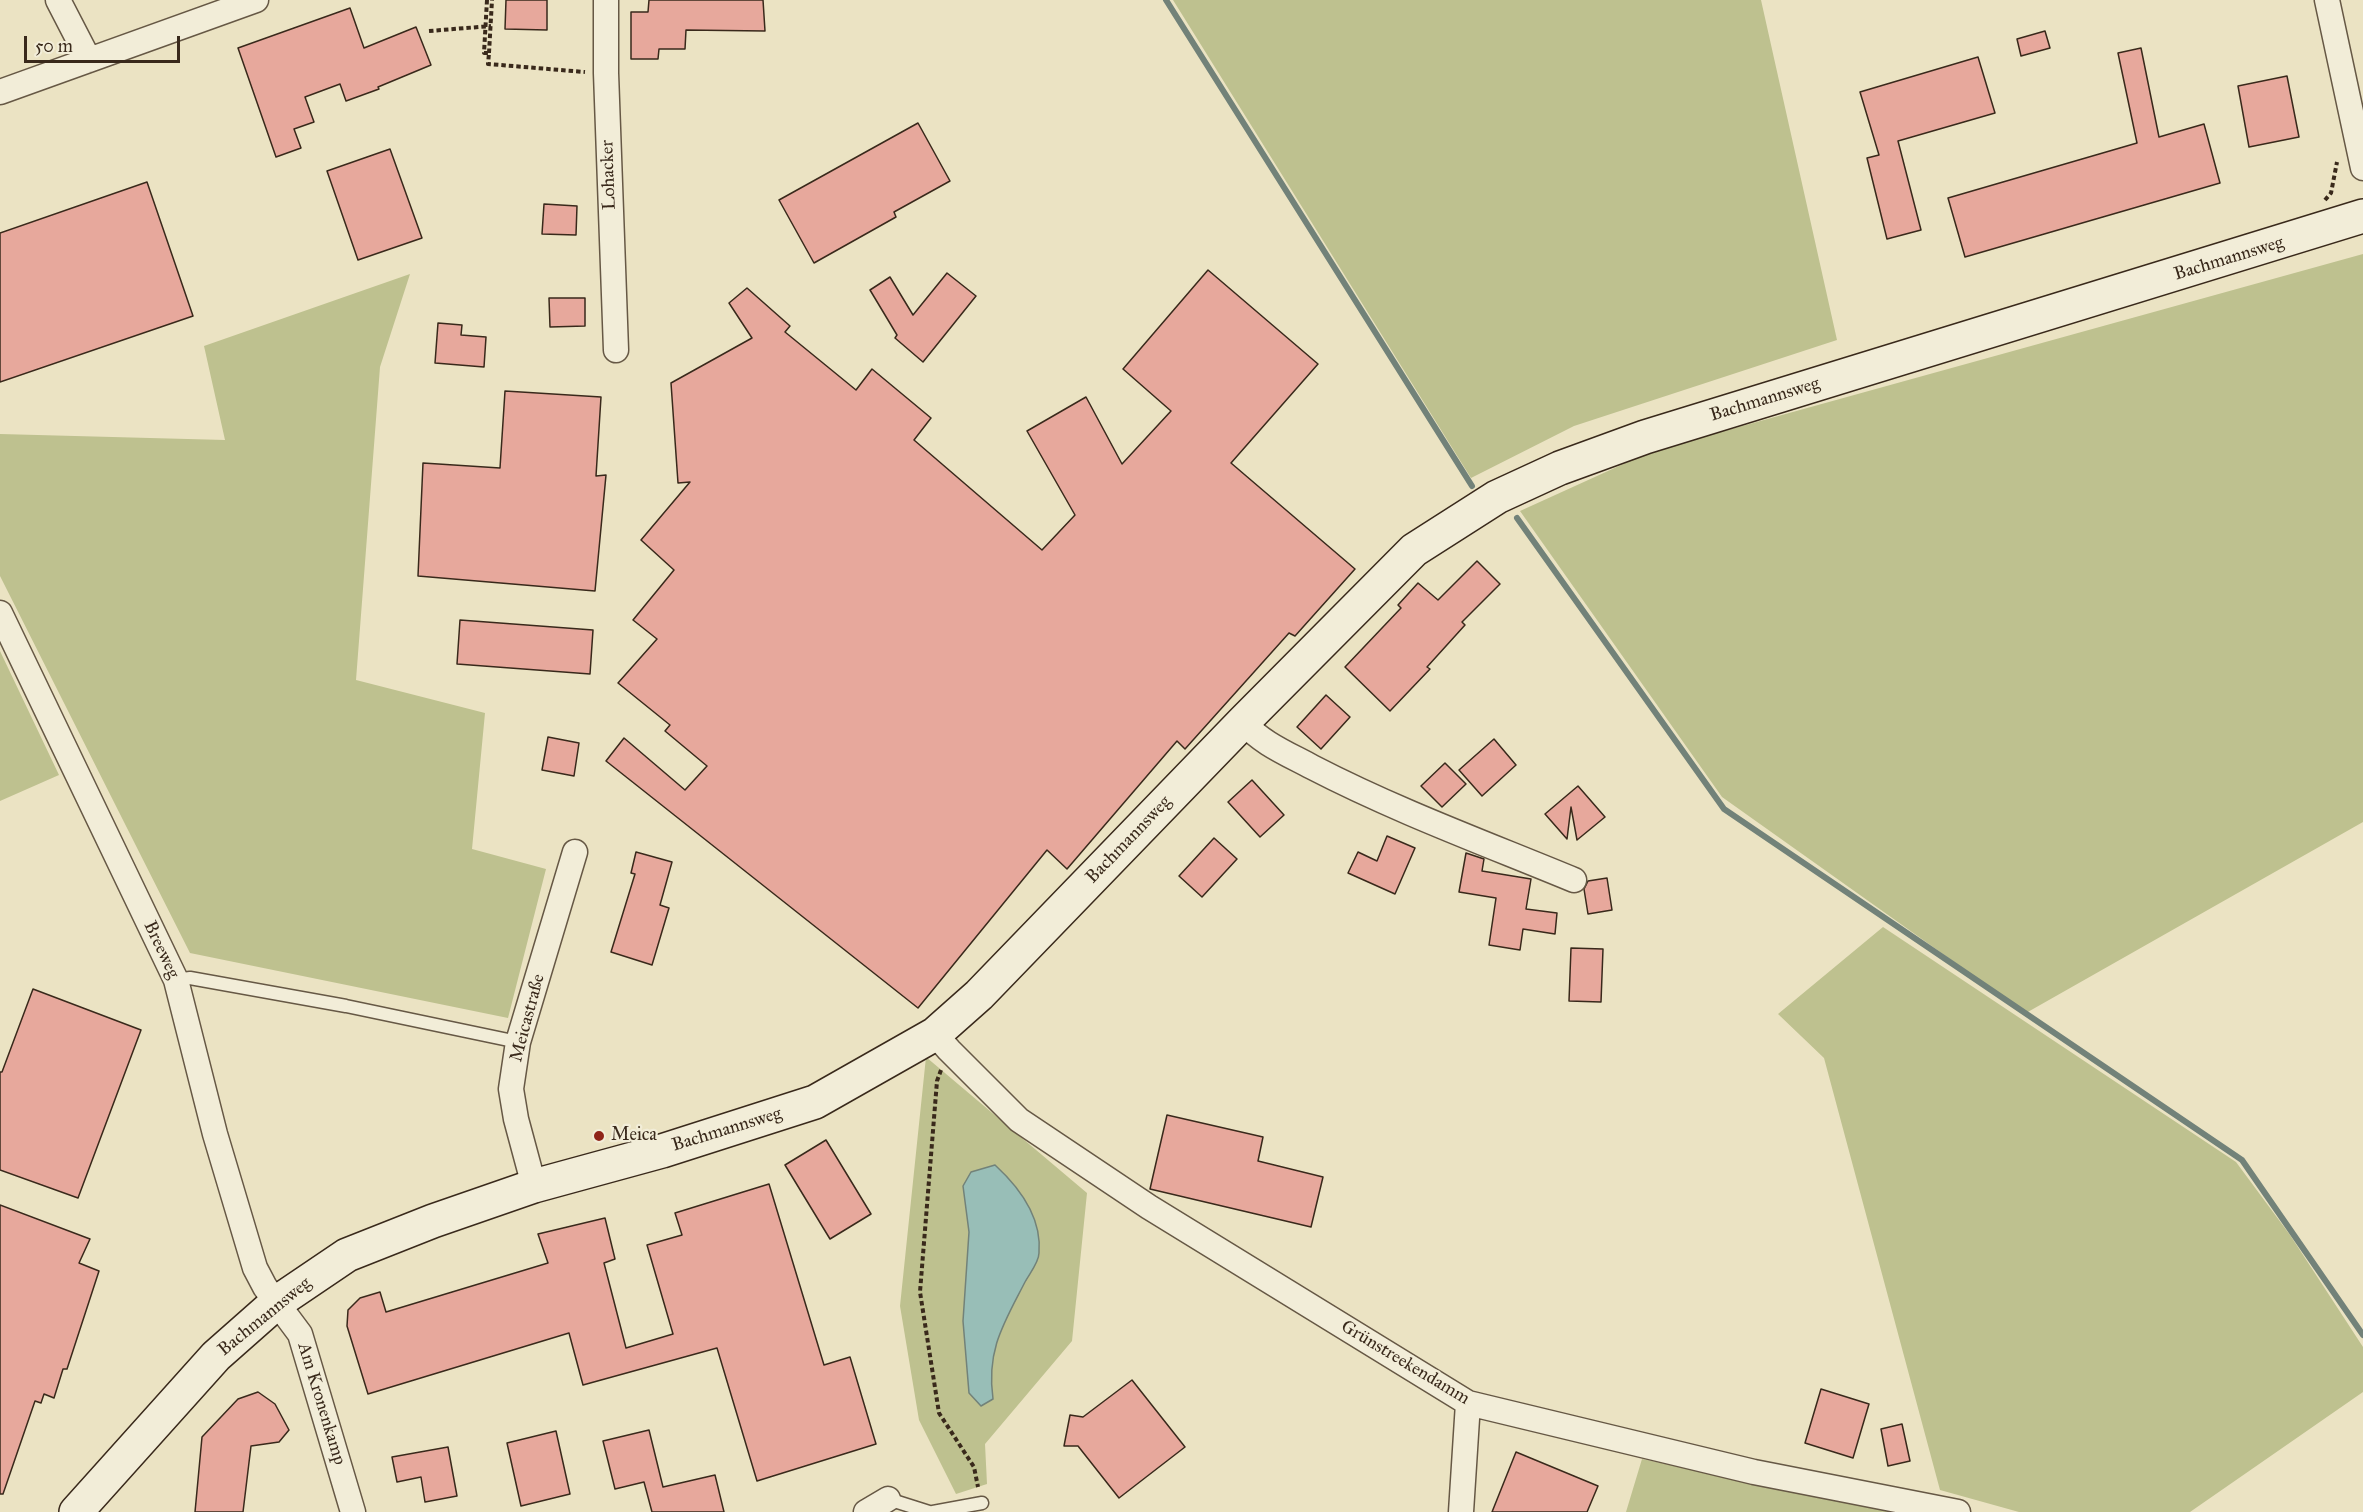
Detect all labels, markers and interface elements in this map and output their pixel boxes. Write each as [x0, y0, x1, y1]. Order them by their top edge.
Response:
scale bar [27, 24, 183, 62]
text: 50 m [35, 35, 73, 57]
street label: Lohacker [597, 140, 621, 210]
street label: Bachmannsweg [2172, 232, 2286, 286]
street label: Bachmannsweg [1708, 373, 1822, 427]
street label: Bachmannsweg [1082, 792, 1176, 888]
street label: Breeweg [138, 918, 184, 982]
street label: Meicastraße [506, 972, 550, 1064]
street label: Bachmannsweg [670, 1103, 784, 1157]
place label: Meica [611, 1125, 657, 1147]
marker: Meica [592, 1129, 606, 1143]
street label: Bachmannsweg [214, 1273, 316, 1361]
street label: Grünstreekendamm [1337, 1316, 1473, 1410]
street label: Am Kronenkamp [292, 1340, 350, 1468]

